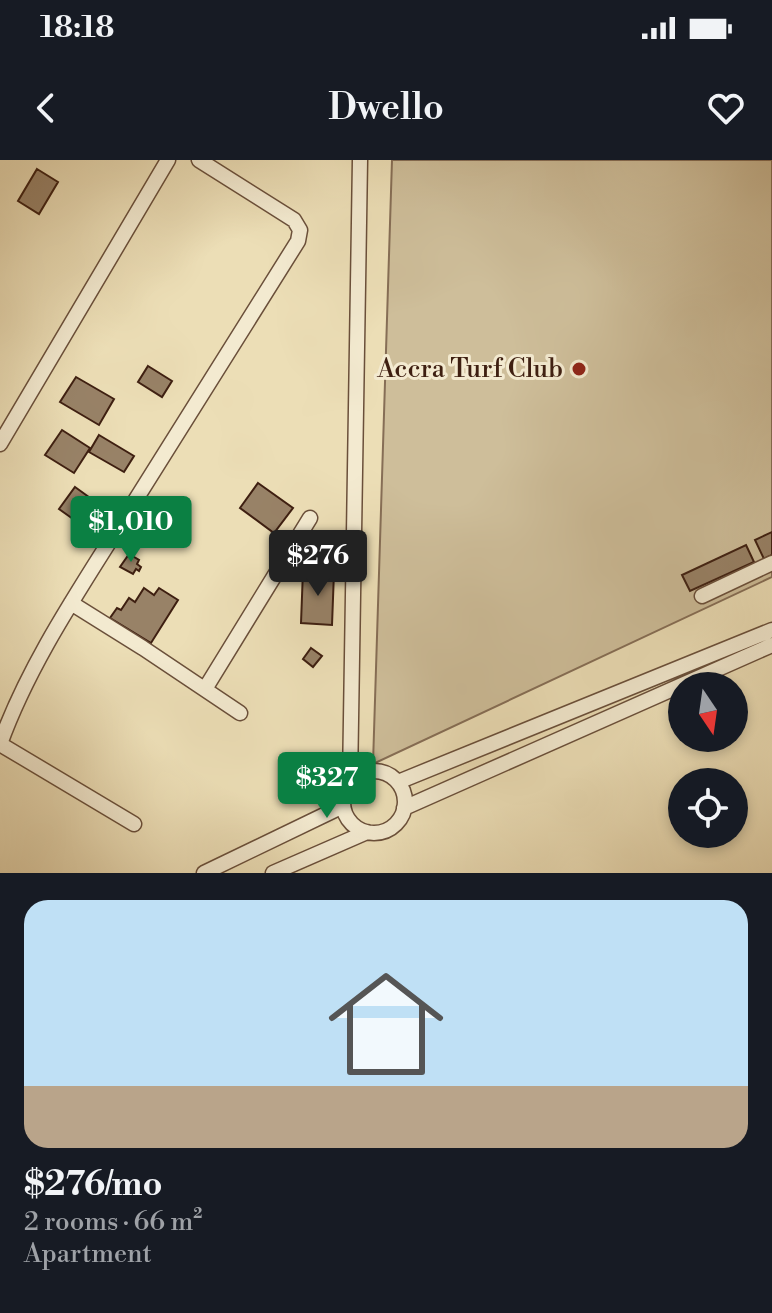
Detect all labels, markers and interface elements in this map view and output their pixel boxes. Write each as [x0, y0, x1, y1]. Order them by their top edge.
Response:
text: 18:18 [40, 9, 114, 47]
icon: back [24, 86, 68, 130]
text: Dwello [328, 86, 444, 131]
icon: heart [704, 86, 748, 130]
place label: Accra Turf Club [376, 353, 563, 385]
marker: Accra Turf Club [570, 360, 588, 378]
pin: $1,010 [66, 496, 196, 564]
text: $1,010 [89, 506, 173, 538]
pin: $276 [271, 530, 365, 598]
text: $276 [287, 540, 349, 572]
north arrow [668, 672, 748, 752]
map controls [668, 672, 748, 848]
pin: $327 [280, 752, 374, 820]
text: $327 [296, 762, 358, 794]
button: locate [668, 768, 748, 848]
icon: home [314, 952, 458, 1096]
text: $276/mo [24, 1164, 163, 1206]
text: 2 rooms · 66 m² [24, 1206, 202, 1238]
text: Apartment [24, 1238, 152, 1270]

